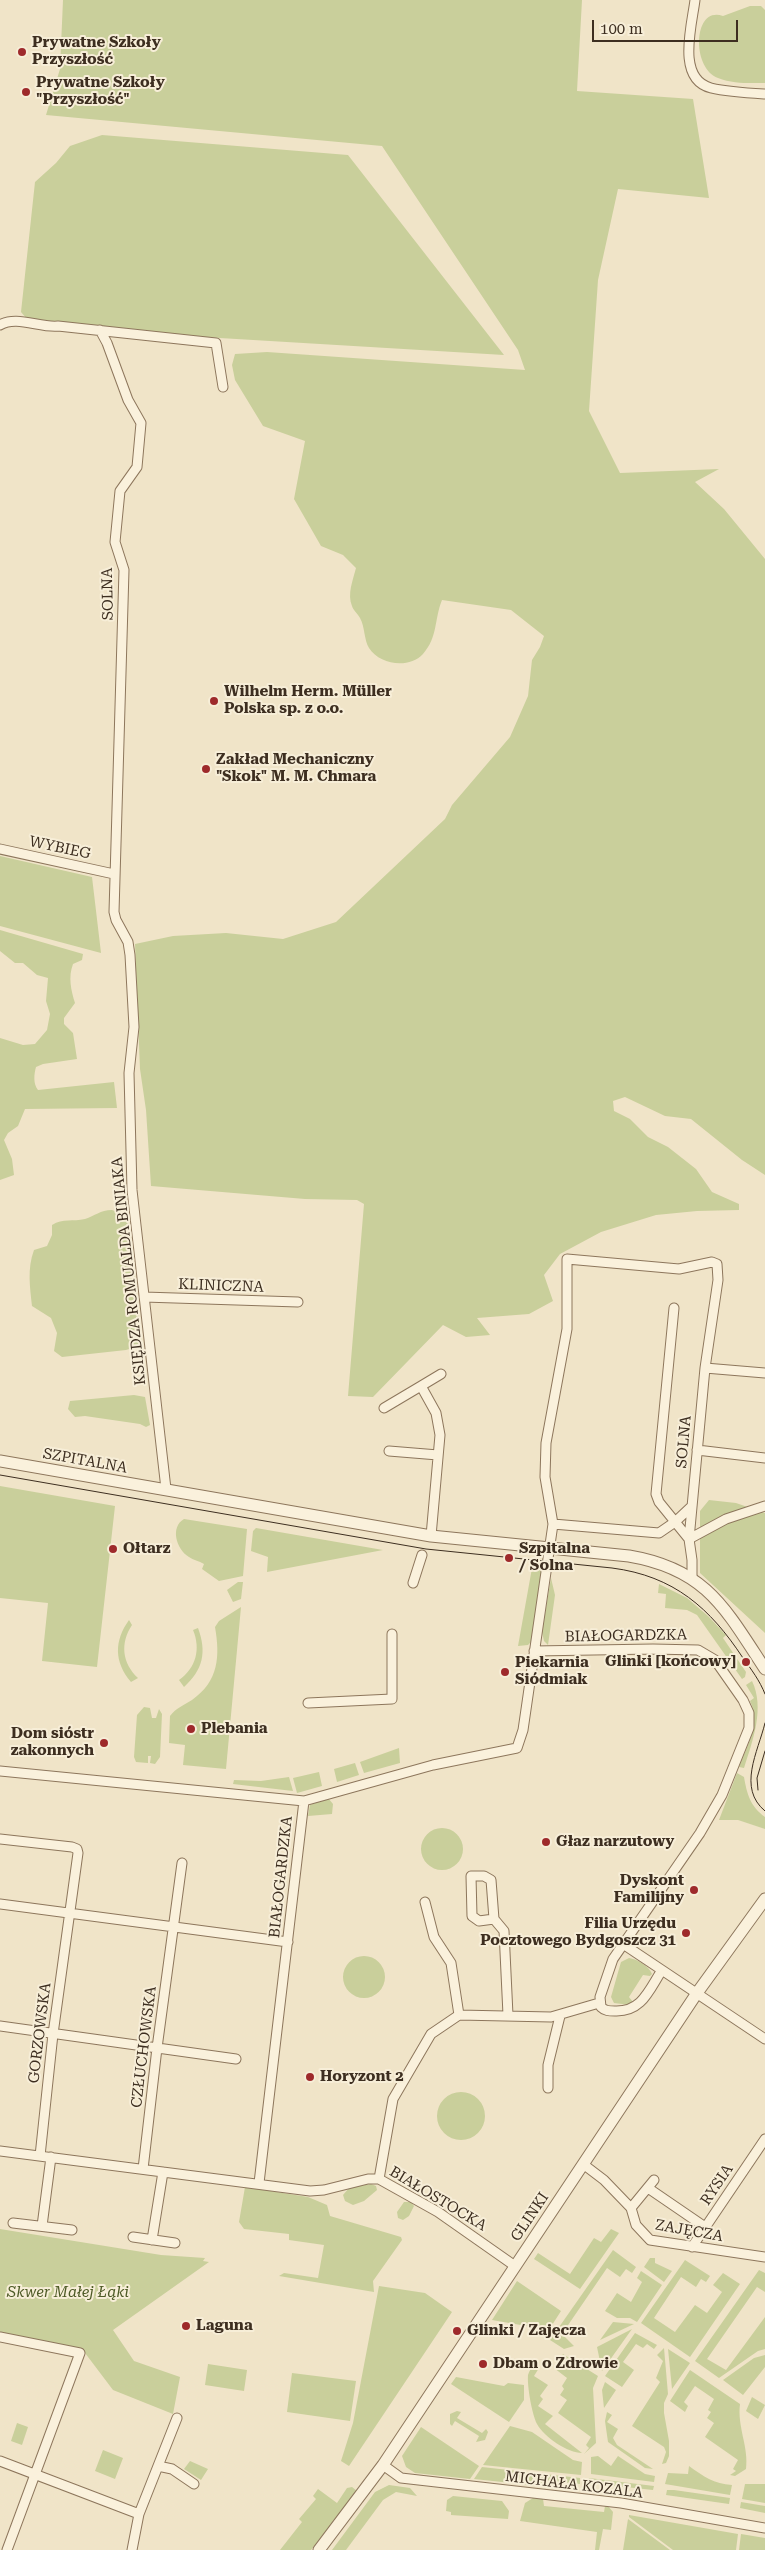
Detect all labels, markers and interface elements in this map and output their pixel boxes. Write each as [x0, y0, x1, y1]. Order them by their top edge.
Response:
scale bar [595, 10, 741, 42]
text: 100 m [600, 20, 643, 38]
place label: Prywatne Szkoły Przyszłość [32, 34, 161, 69]
marker: Prywatne Szkoły Przyszłość [16, 46, 28, 58]
place label: Prywatne Szkoły "Przyszłość" [36, 74, 165, 109]
marker: Prywatne Szkoły "Przyszłość" [20, 86, 32, 98]
street label: SOLNA [99, 567, 117, 621]
place label: Wilhelm Herm. Müller Polska sp. z o.o. [224, 683, 392, 718]
marker: Wilhelm Herm. Müller Polska sp. z o.o. [208, 695, 220, 707]
place label: Zakład Mechaniczny "Skok" M. M. Chmara [216, 751, 376, 786]
marker: Zakład Mechaniczny "Skok" M. M. Chmara [200, 763, 212, 775]
street label: WYBIEG [28, 833, 92, 863]
street label: KSIĘDZA ROMUALDA BINIAKA [108, 1156, 150, 1386]
street label: KLINICZNA [178, 1276, 264, 1296]
street label: SOLNA [673, 1415, 695, 1469]
street label: SZPITALNA [41, 1445, 129, 1477]
place label: Ołtarz [123, 1540, 170, 1558]
place label: Szpitalna / Solna [519, 1540, 590, 1575]
marker: Ołtarz [107, 1543, 119, 1555]
marker: Szpitalna / Solna [503, 1552, 515, 1564]
street label: BIAŁOGARDZKA [565, 1626, 687, 1646]
place label: Glinki [końcowy] [605, 1653, 736, 1671]
place label: Piekarnia Siódmiak [515, 1654, 589, 1689]
marker: Glinki [końcowy] [740, 1656, 752, 1668]
marker: Piekarnia Siódmiak [499, 1666, 511, 1678]
place label: Plebania [201, 1720, 268, 1738]
marker: Plebania [185, 1723, 197, 1735]
place label: Dom sióstr zakonnych [11, 1725, 94, 1760]
marker: Dom sióstr zakonnych [98, 1737, 110, 1749]
street label: BIAŁOGARDZKA [266, 1815, 296, 1939]
place label: Głaz narzutowy [556, 1833, 674, 1851]
marker: Głaz narzutowy [540, 1836, 552, 1848]
place label: Dyskont Familijny [614, 1872, 684, 1907]
marker: Dyskont Familijny [688, 1884, 700, 1896]
place label: Filia Urzędu Pocztowego Bydgoszcz 31 [480, 1915, 676, 1950]
marker: Filia Urzędu Pocztowego Bydgoszcz 31 [680, 1927, 692, 1939]
street label: GORZOWSKA [25, 1982, 55, 2084]
street label: CZŁUCHOWSKA [128, 1985, 160, 2109]
place label: Horyzont 2 [320, 2068, 404, 2086]
marker: Horyzont 2 [304, 2071, 316, 2083]
street label: RYSIA [697, 2161, 737, 2209]
street label: BIAŁOSTOCKA [386, 2163, 490, 2235]
street label: GLINKI [507, 2189, 553, 2245]
street label: ZAJĘCZA [654, 2216, 724, 2246]
park label: Skwer Małej Łąki [7, 2284, 129, 2302]
place label: Laguna [196, 2317, 253, 2335]
marker: Laguna [180, 2320, 192, 2332]
place label: Glinki / Zajęcza [467, 2322, 586, 2340]
marker: Glinki / Zajęcza [451, 2325, 463, 2337]
place label: Dbam o Zdrowie [493, 2355, 618, 2373]
marker: Dbam o Zdrowie [477, 2358, 489, 2370]
street label: MICHAŁA KOZALA [504, 2468, 644, 2502]

